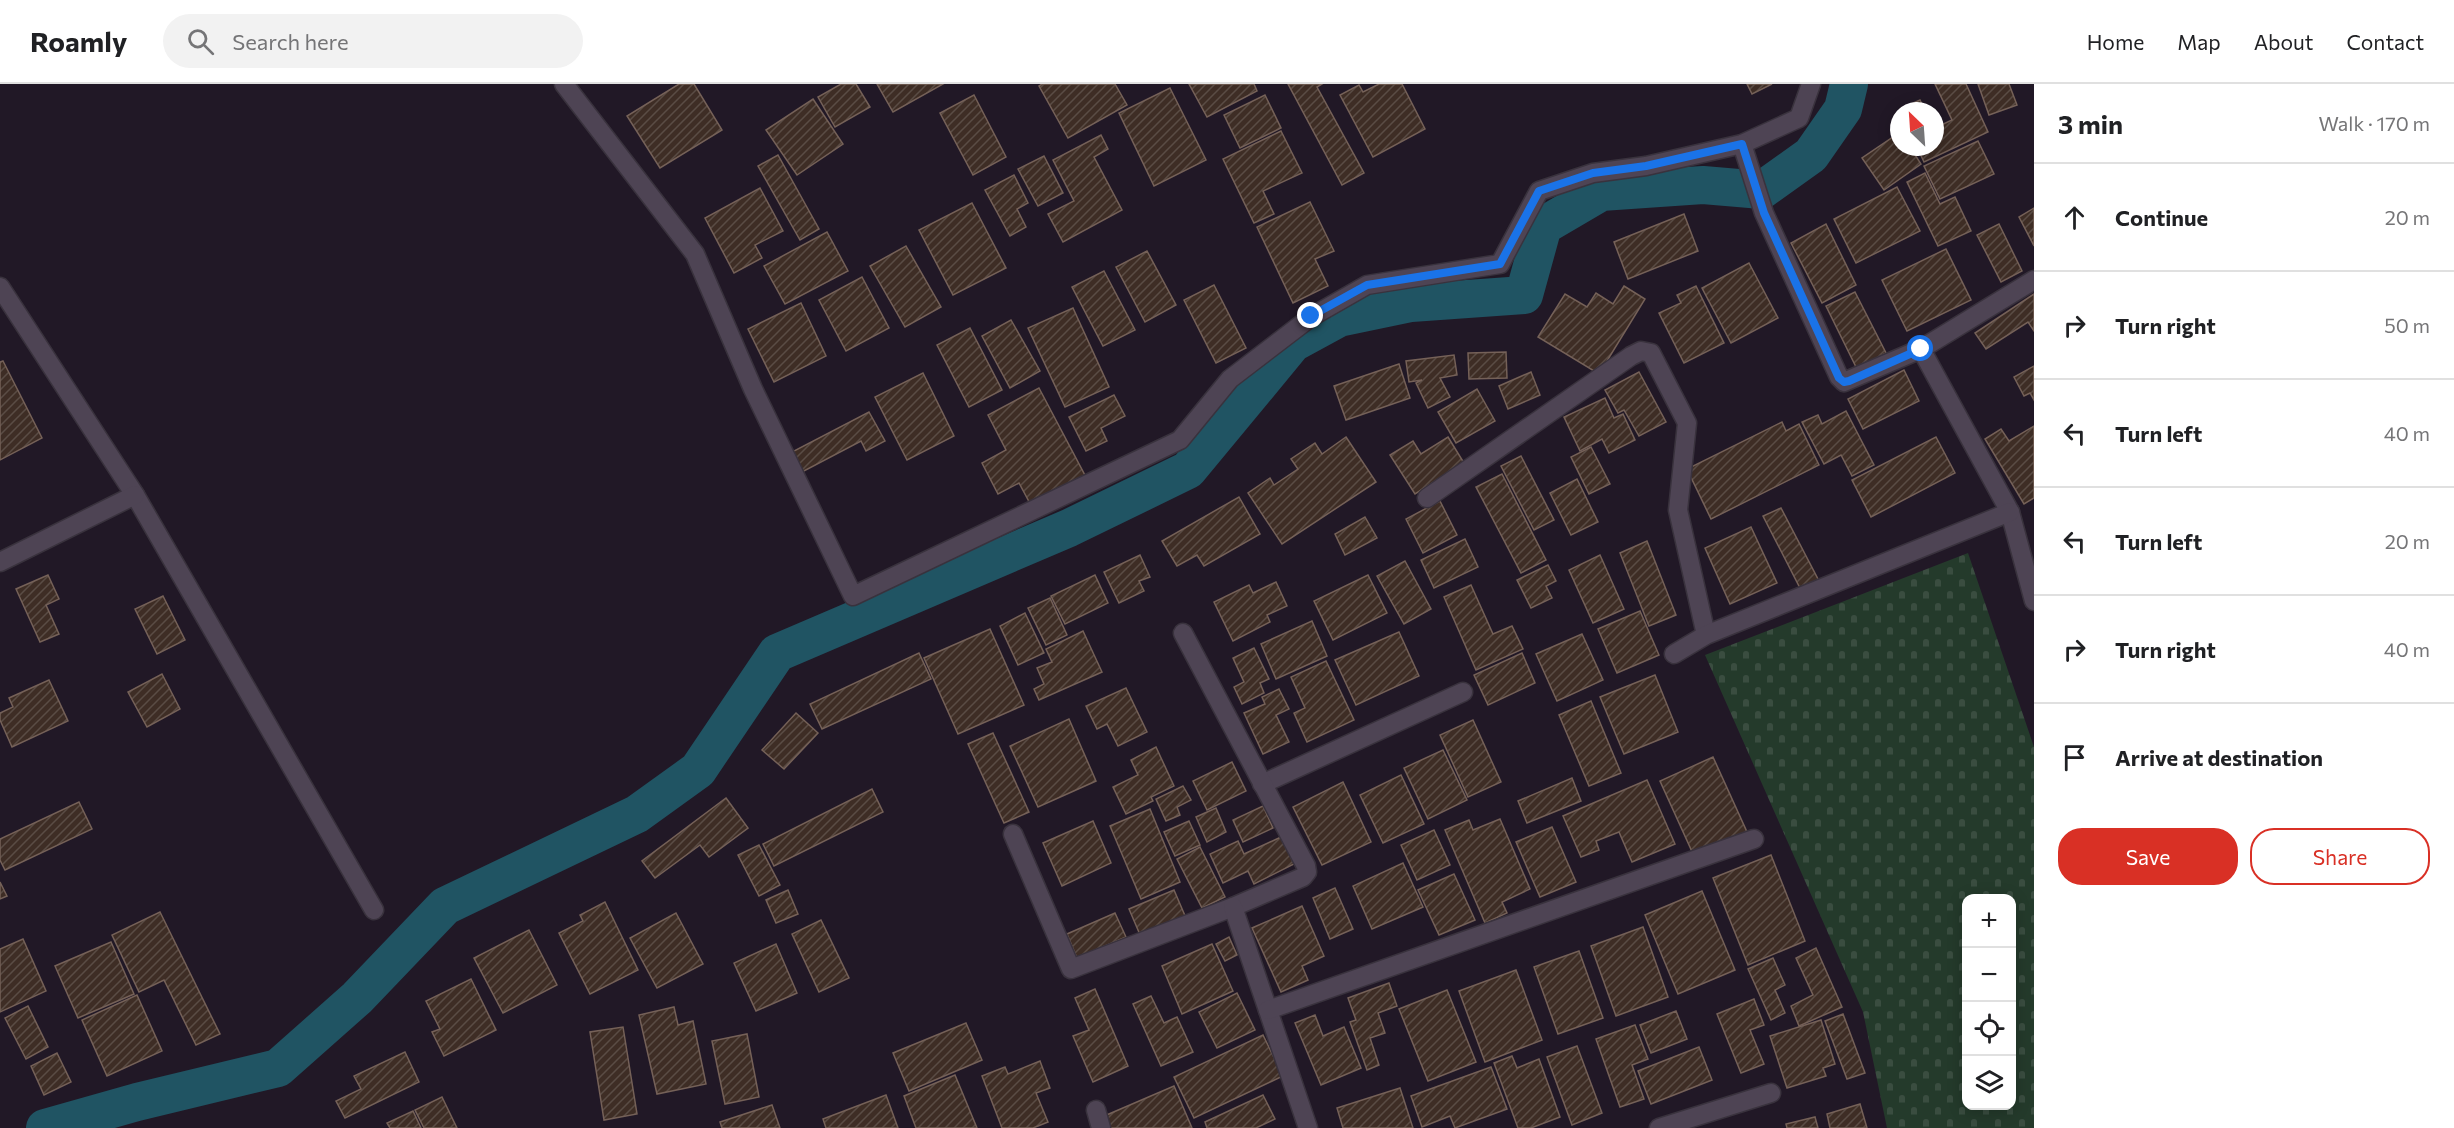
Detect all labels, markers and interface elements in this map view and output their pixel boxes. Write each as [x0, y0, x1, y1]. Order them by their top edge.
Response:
search box [163, 14, 583, 68]
text: Roamly [30, 24, 127, 58]
icon: search [184, 25, 217, 58]
text: Search here [232, 28, 349, 55]
text: Home [2087, 29, 2144, 54]
text: Map [2177, 29, 2221, 54]
text: About [2254, 29, 2313, 54]
text: Contact [2346, 29, 2424, 54]
north arrow [1890, 102, 1944, 156]
text: 3 min [2058, 108, 2123, 139]
text: Walk · 170 m [2319, 111, 2430, 135]
icon: ahead [2058, 201, 2091, 234]
text: Continue [2115, 204, 2208, 231]
text: 20 m [2385, 205, 2430, 229]
route end [1297, 302, 1323, 328]
icon: right [2058, 309, 2091, 342]
text: Turn right [2115, 312, 2216, 339]
text: 50 m [2384, 313, 2430, 337]
route start [1907, 335, 1933, 361]
icon: left [2058, 417, 2091, 450]
text: Turn left [2115, 420, 2202, 447]
text: 40 m [2384, 421, 2430, 445]
icon: left [2058, 525, 2091, 558]
text: Turn left [2115, 528, 2202, 555]
text: 20 m [2385, 529, 2430, 553]
icon: right [2058, 633, 2091, 666]
text: Turn right [2115, 636, 2216, 663]
text: 40 m [2384, 637, 2430, 661]
icon: arrive [2058, 741, 2091, 774]
text: Arrive at destination [2115, 744, 2323, 771]
button: Save [2058, 828, 2238, 885]
button: Share [2250, 828, 2430, 885]
map controls [1962, 894, 2016, 1110]
button: + [1962, 894, 2016, 948]
button: − [1962, 948, 2016, 1002]
button: locate [1962, 1002, 2016, 1056]
button: layers [1962, 1056, 2016, 1110]

